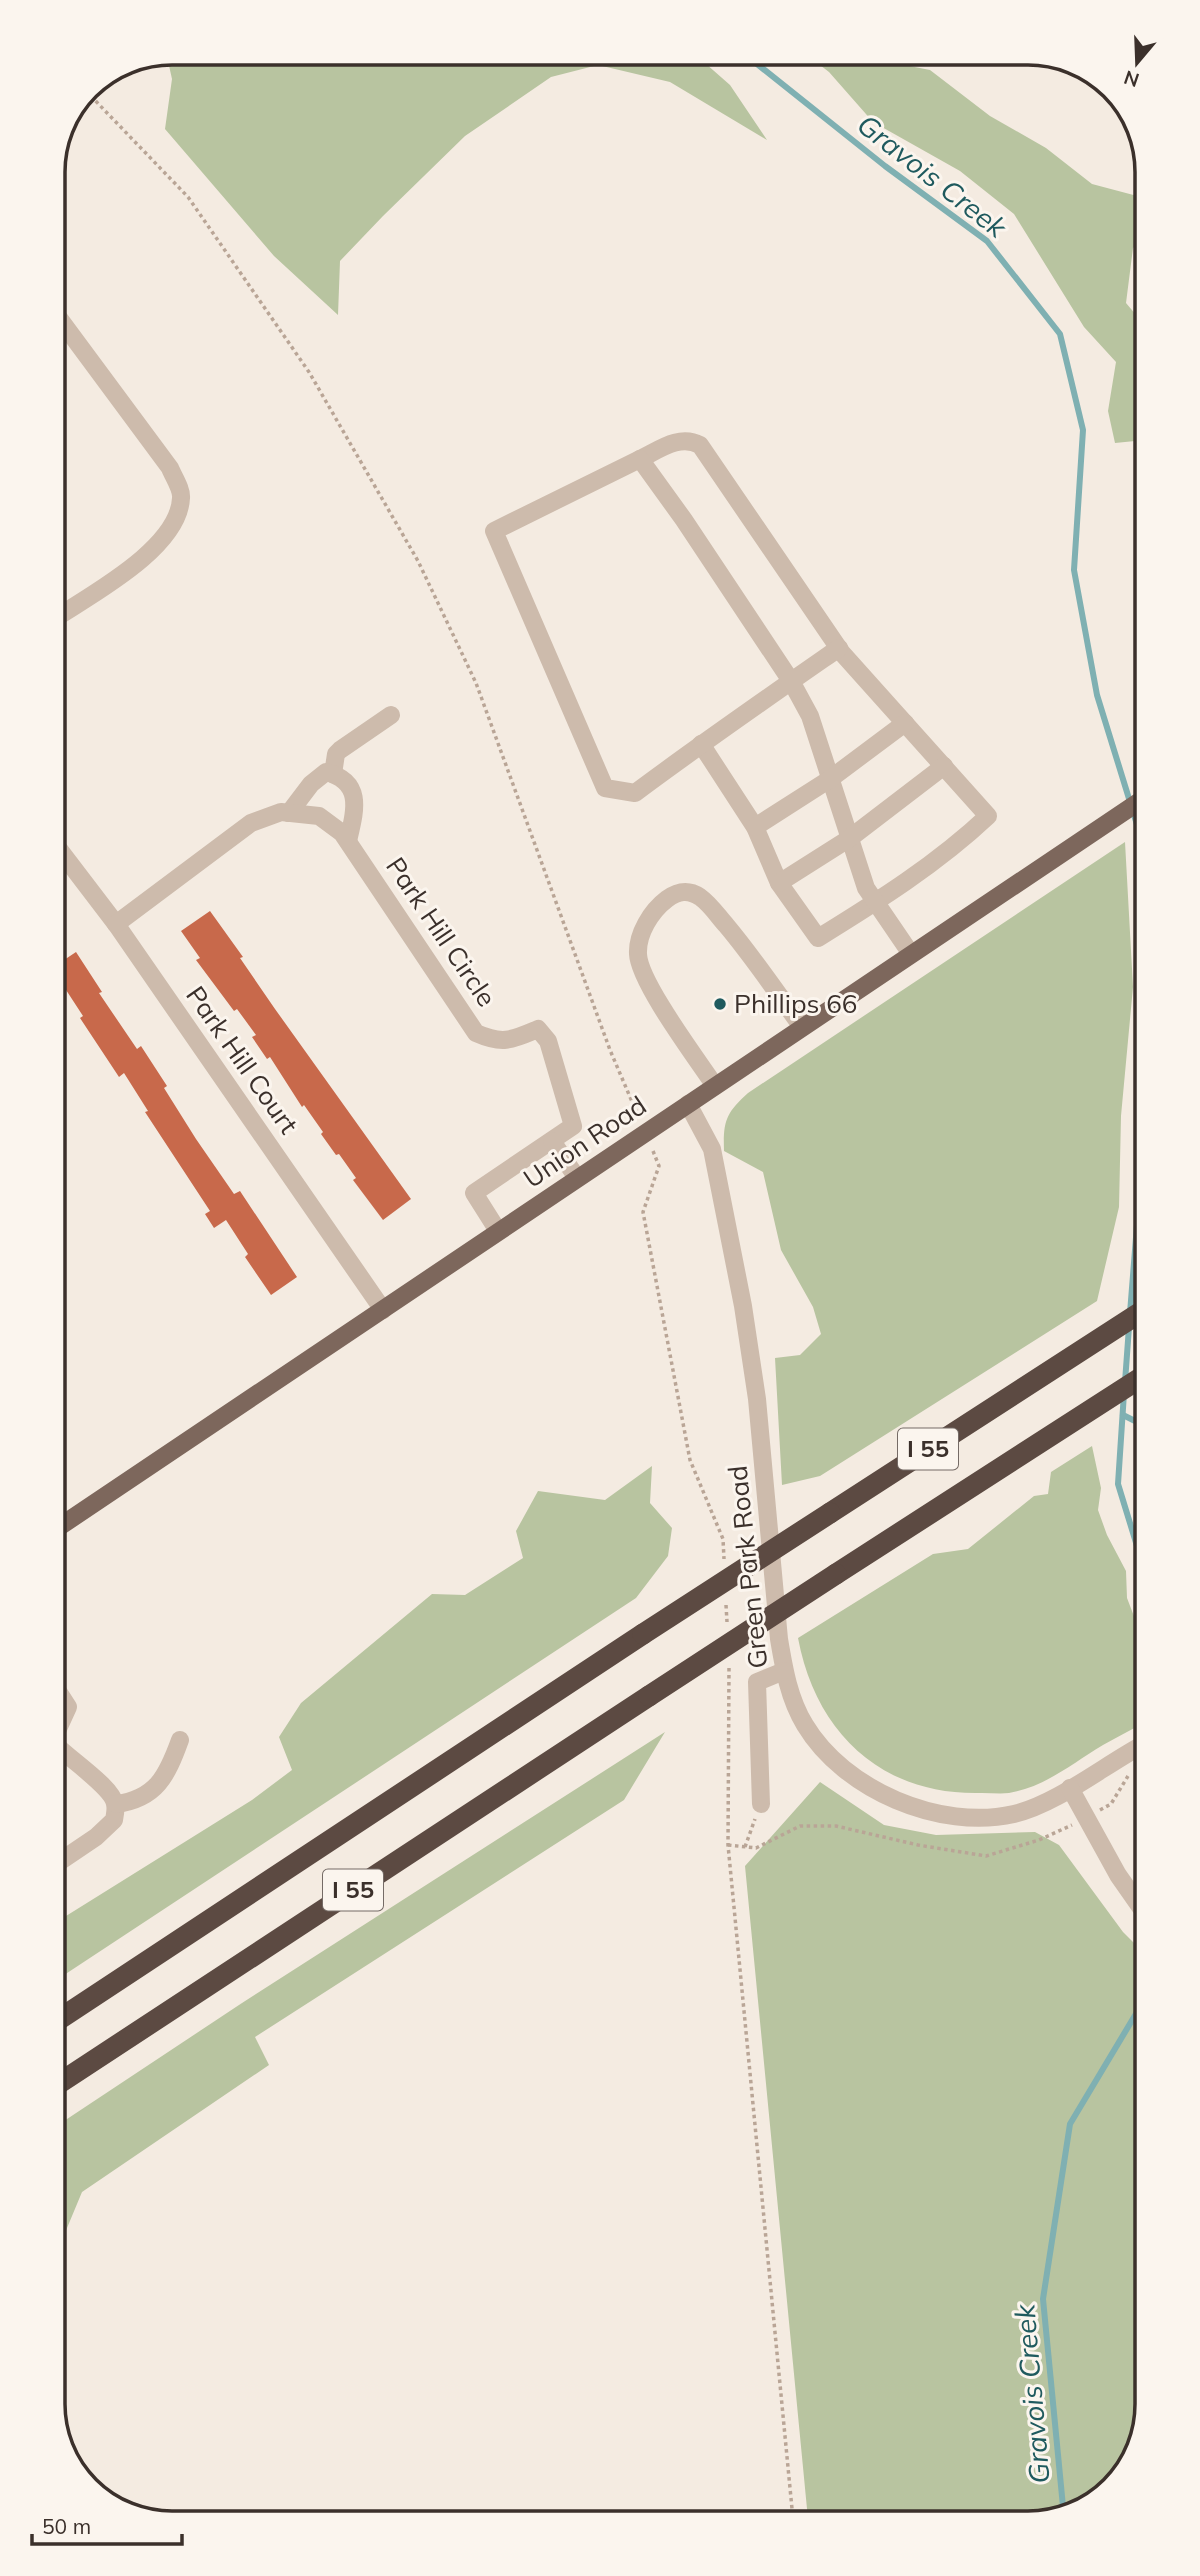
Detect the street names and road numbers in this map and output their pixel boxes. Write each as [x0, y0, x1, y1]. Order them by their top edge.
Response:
street label: Park Hill Circle [379, 851, 504, 1013]
street label: Park Hill Court [179, 980, 305, 1140]
street label: Union Road [517, 1088, 652, 1195]
road number: I 55 [898, 1428, 958, 1470]
street label: Green Park Road [720, 1464, 775, 1670]
road number: I 55 [323, 1870, 383, 1910]

